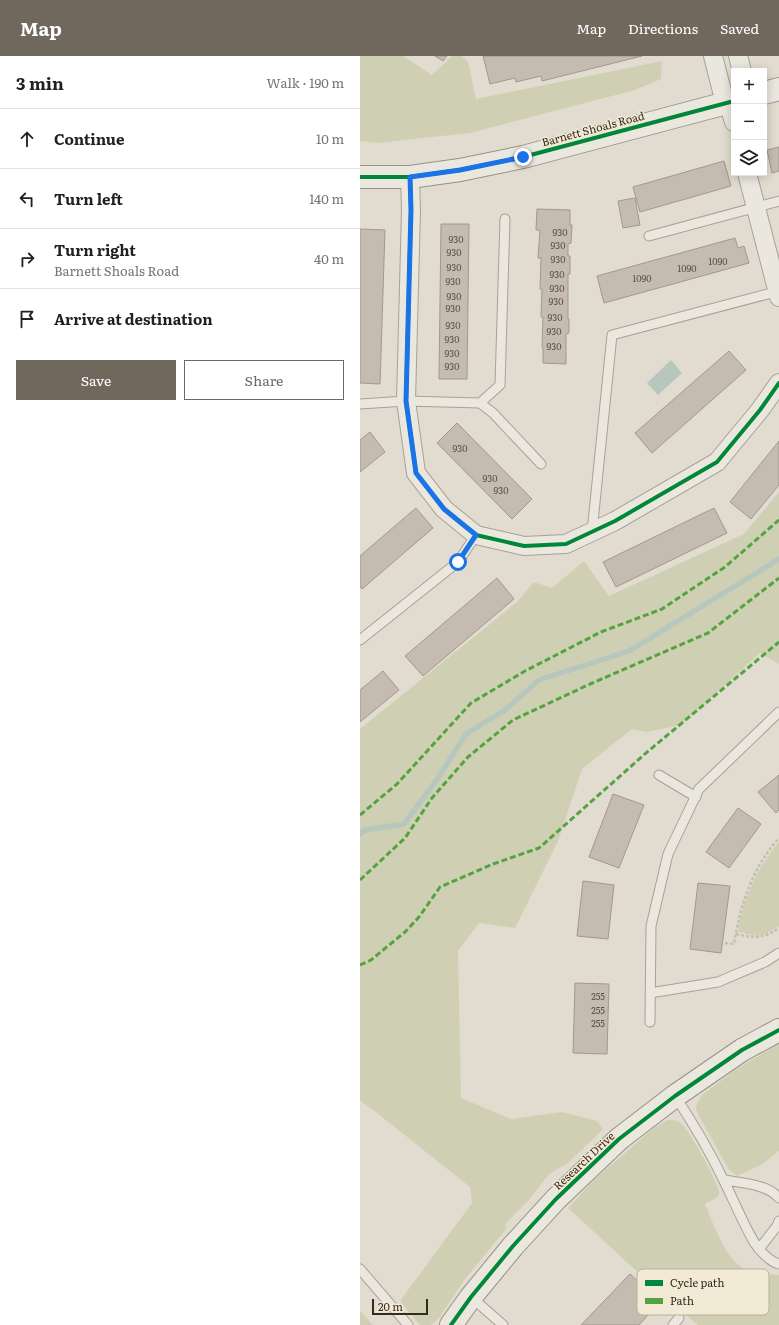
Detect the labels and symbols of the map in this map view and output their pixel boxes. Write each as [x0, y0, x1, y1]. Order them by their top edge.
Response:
street label: Barnett Shoals Road [540, 107, 646, 149]
route end [514, 148, 532, 166]
house number: 930 [553, 225, 567, 239]
house number: 930 [449, 232, 463, 246]
house number: 930 [551, 238, 565, 252]
house number: 930 [447, 245, 461, 259]
house number: 930 [551, 252, 565, 266]
house number: 1090 [709, 254, 727, 268]
house number: 930 [447, 260, 461, 274]
house number: 1090 [678, 261, 696, 275]
house number: 930 [550, 267, 564, 281]
house number: 1090 [633, 271, 651, 285]
house number: 930 [446, 274, 460, 288]
house number: 930 [550, 281, 564, 295]
house number: 930 [447, 289, 461, 303]
house number: 930 [549, 294, 563, 308]
house number: 930 [446, 301, 460, 315]
house number: 930 [548, 310, 562, 324]
house number: 930 [446, 318, 460, 332]
house number: 930 [547, 324, 561, 338]
house number: 930 [445, 332, 459, 346]
house number: 930 [547, 339, 561, 353]
house number: 930 [445, 346, 459, 360]
house number: 930 [445, 359, 459, 373]
house number: 930 [453, 441, 467, 455]
house number: 930 [483, 471, 497, 485]
house number: 930 [494, 483, 508, 497]
route start [449, 553, 467, 571]
house number: 255 [591, 989, 605, 1003]
house number: 255 [591, 1003, 605, 1017]
house number: 255 [591, 1016, 605, 1030]
street label: Research Drive [549, 1127, 618, 1193]
legend [637, 1269, 769, 1315]
text: Cycle path [670, 1274, 725, 1290]
text: Path [670, 1292, 694, 1308]
scale bar [372, 1297, 428, 1316]

